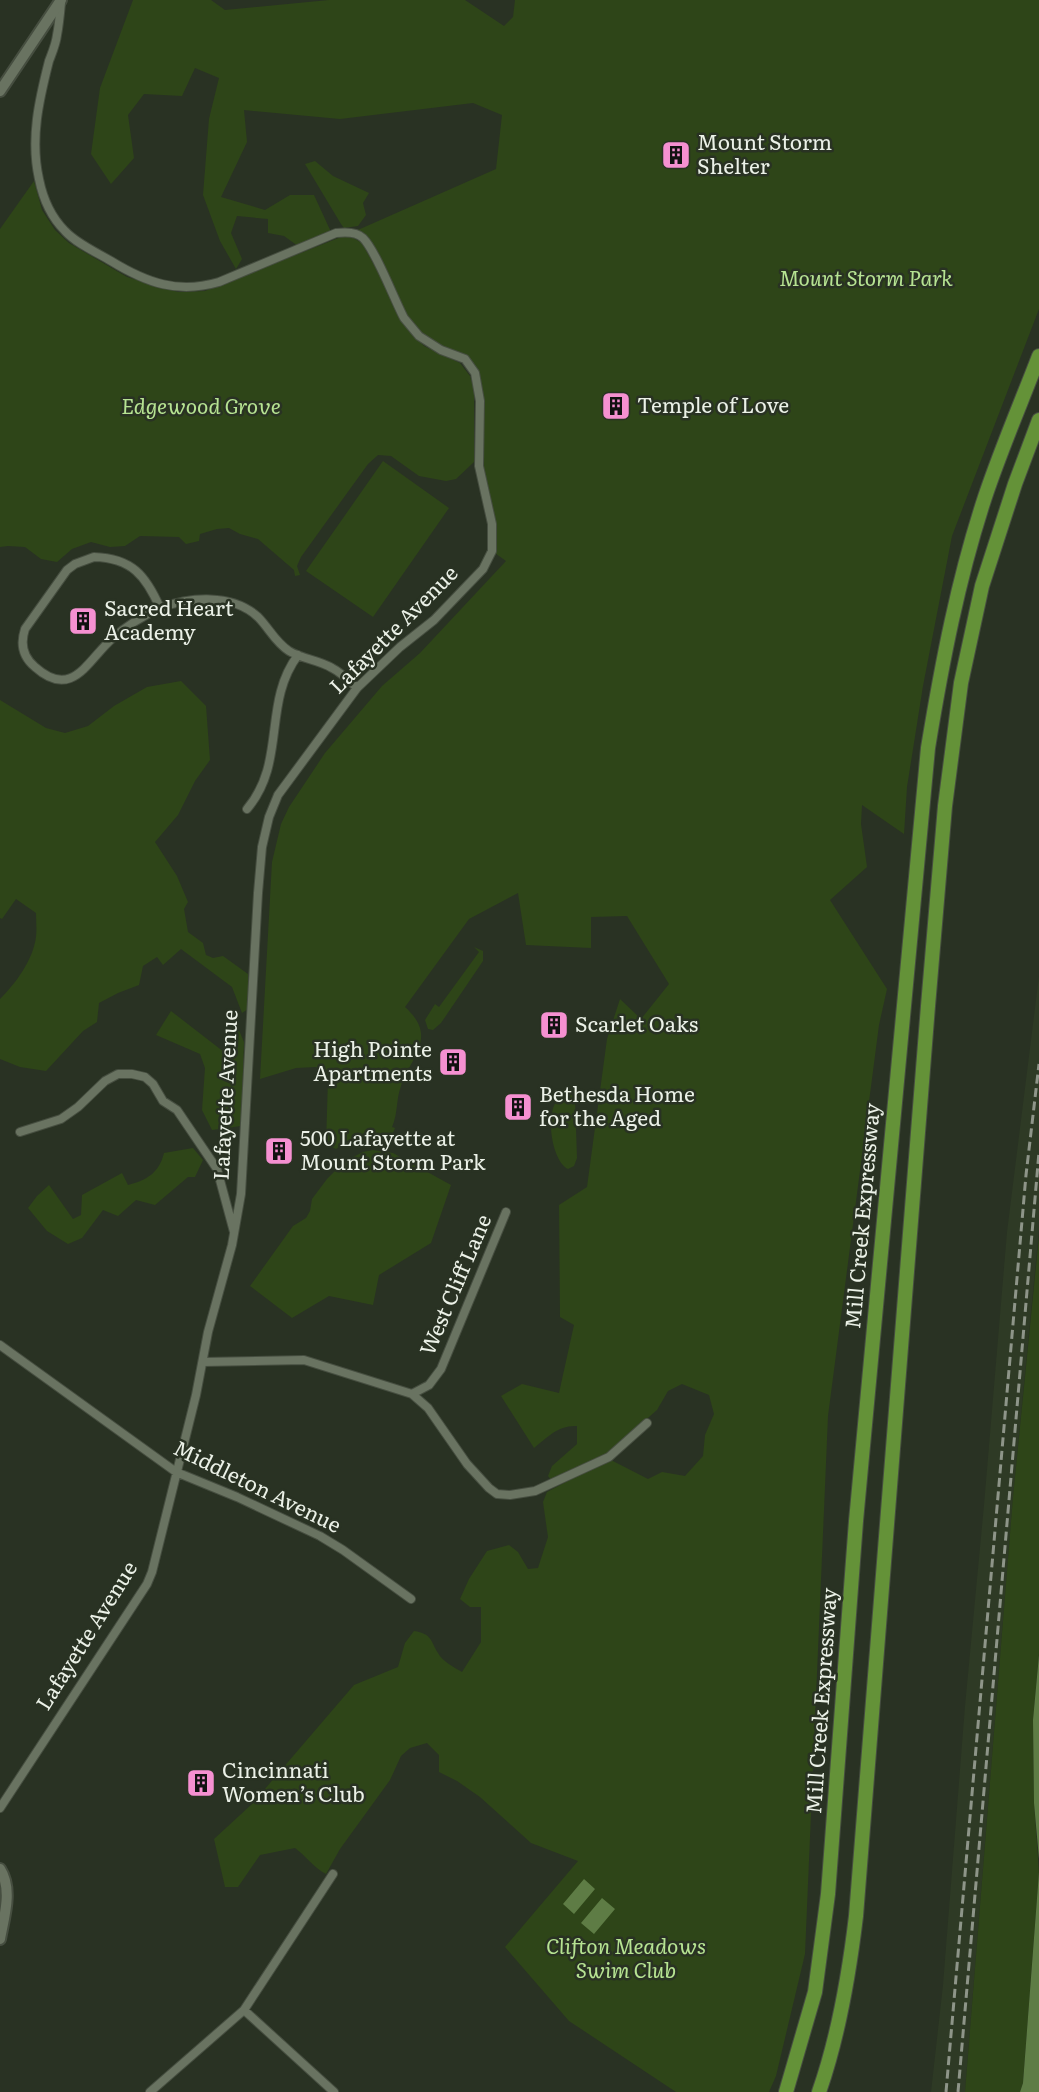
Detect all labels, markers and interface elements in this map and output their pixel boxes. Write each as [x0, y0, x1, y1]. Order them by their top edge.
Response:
place label: Mount Storm Shelter [697, 125, 832, 180]
building icon: Mount Storm Shelter [660, 139, 692, 171]
park label: Mount Storm Park [779, 261, 953, 292]
place label: Temple of Love [637, 388, 789, 419]
park label: Edgewood Grove [121, 389, 281, 420]
building icon: Temple of Love [600, 390, 632, 422]
street label: Lafayette Avenue [321, 557, 464, 700]
place label: Sacred Heart Academy [104, 591, 234, 646]
building icon: Sacred Heart Academy [67, 605, 99, 637]
place label: Scarlet Oaks [575, 1007, 698, 1038]
street label: Lafayette Avenue [204, 1009, 243, 1181]
building icon: Scarlet Oaks [538, 1009, 570, 1041]
place label: High Pointe Apartments [313, 1032, 432, 1087]
building icon: High Pointe Apartments [437, 1046, 469, 1078]
place label: Bethesda Home for the Aged [539, 1077, 695, 1132]
building icon: Bethesda Home for the Aged [502, 1091, 534, 1123]
street label: Mill Creek Expressway [835, 1101, 886, 1330]
place label: 500 Lafayette at Mount Storm Park [300, 1121, 486, 1176]
building icon: 500 Lafayette at Mount Storm Park [263, 1135, 295, 1167]
street label: West Cliff Lane [410, 1209, 497, 1359]
street label: Middleton Avenue [169, 1431, 347, 1539]
street label: Lafayette Avenue [27, 1554, 143, 1715]
street label: Mill Creek Expressway [796, 1586, 843, 1815]
place label: Cincinnati Women’s Club [222, 1753, 365, 1808]
building icon: Cincinnati Women’s Club [185, 1767, 217, 1799]
park label: Clifton Meadows Swim Club [546, 1929, 706, 1984]

